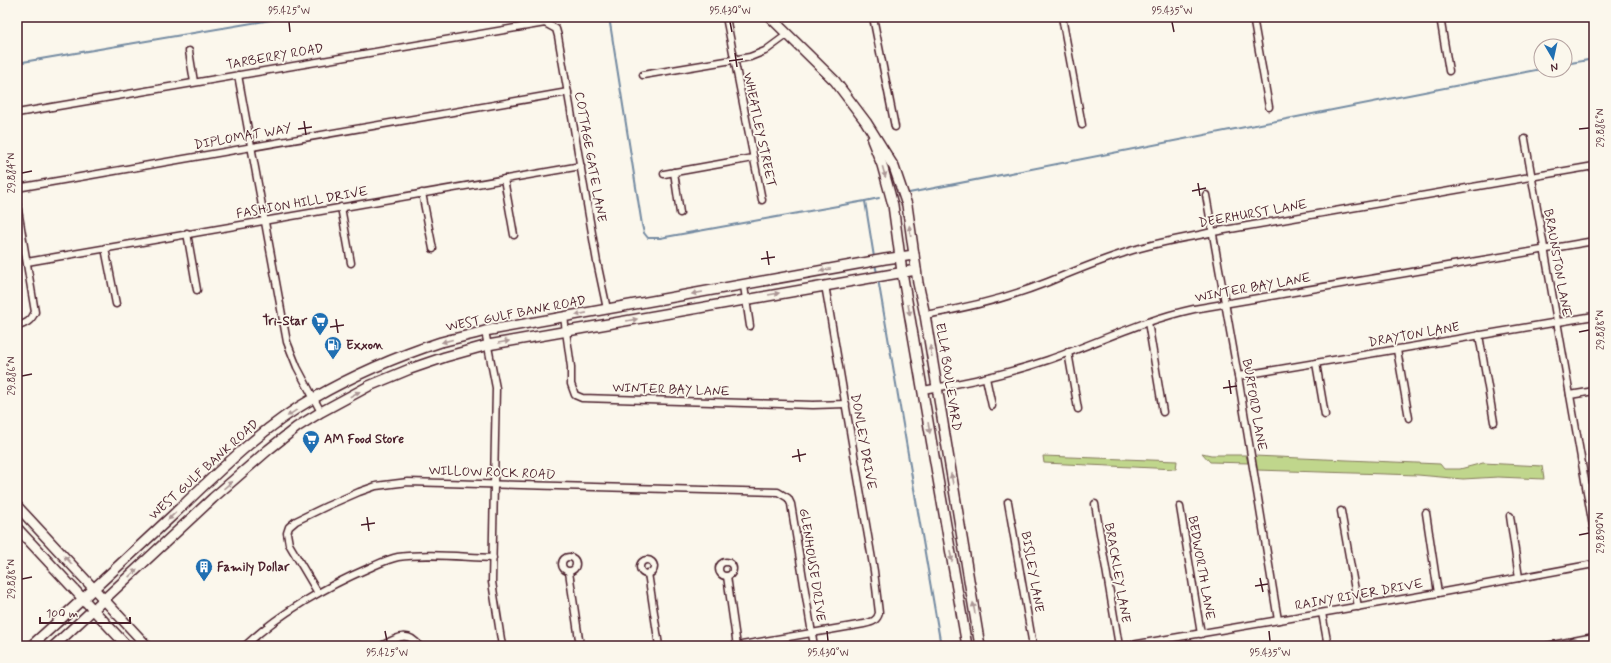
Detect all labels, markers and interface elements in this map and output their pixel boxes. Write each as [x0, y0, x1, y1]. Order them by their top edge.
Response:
text: 95.425°W [268, 4, 310, 18]
text: 95.430°W [709, 4, 751, 18]
text: 95.435°W [1152, 4, 1192, 18]
north arrow [1533, 38, 1573, 78]
street label: TARBERRY ROAD [225, 40, 325, 74]
text: N [1550, 59, 1559, 74]
street label: WHEATLEY STREET [739, 71, 779, 189]
street label: COTTAGE GATE LANE [570, 91, 610, 224]
text: 29.886°N [1594, 108, 1608, 148]
street label: DIPLOMAT WAY [193, 120, 294, 154]
text: 29.884°N [5, 153, 19, 193]
one-way arrow [881, 165, 887, 178]
street label: FASHION HILL DRIVE [235, 183, 369, 223]
street label: DEERHURST LANE [1197, 196, 1309, 232]
street label: BRAUNSTON LANE [1539, 208, 1575, 318]
one-way arrow [907, 225, 913, 237]
one-way arrow [819, 268, 831, 274]
street label: WINTER BAY LANE [1194, 269, 1312, 307]
one-way arrow [691, 291, 703, 297]
one-way arrow [768, 291, 780, 297]
street label: WEST GULF BANK ROAD [444, 292, 588, 336]
one-way arrow [906, 304, 912, 316]
text: 29.888°N [1594, 310, 1608, 350]
supermarket icon: Tri-Star [310, 311, 330, 336]
one-way arrow [575, 311, 587, 317]
place label: Tri-Star [262, 313, 308, 330]
one-way arrow [626, 316, 638, 322]
street label: DRAYTON LANE [1367, 319, 1461, 351]
street label: ELLA BOULEVARD [931, 322, 965, 433]
fuel station icon: Exxon [323, 335, 343, 360]
place label: Exxon [346, 337, 384, 354]
one-way arrow [441, 338, 454, 344]
one-way arrow [498, 339, 510, 345]
one-way arrow [927, 345, 933, 357]
text: 29.886°N [5, 356, 19, 396]
street label: BURFORD LANE [1238, 358, 1270, 452]
street label: WINTER BAY LANE [612, 379, 730, 401]
one-way arrow [350, 390, 361, 397]
street label: DONLEY DRIVE [846, 393, 880, 491]
one-way arrow [287, 409, 297, 417]
street label: WEST GULF BANK ROAD [145, 416, 263, 524]
one-way arrow [927, 422, 933, 434]
supermarket icon: AM Food Store [301, 429, 321, 454]
place label: AM Food Store [324, 431, 404, 448]
street label: WILLOW ROCK ROAD [428, 462, 556, 484]
one-way arrow [949, 473, 955, 485]
one-way arrow [223, 480, 233, 489]
street label: GLENHOUSE DRIVE [795, 507, 829, 623]
one-way arrow [167, 511, 177, 520]
text: 29.890°N [1594, 512, 1608, 553]
street label: BEDWORTH LANE [1183, 515, 1219, 621]
street label: BRACKLEY LANE [1100, 522, 1134, 625]
street label: BISLEY LANE [1017, 530, 1048, 614]
one-way arrow [948, 550, 954, 562]
one-way arrow [64, 555, 73, 566]
building icon: Family Dollar [194, 557, 214, 582]
text: 29.888°N [5, 559, 19, 599]
place label: Family Dollar [217, 559, 290, 576]
one-way arrow [128, 568, 138, 578]
street label: RAINY RIVER DRIVE [1294, 575, 1424, 615]
scale bar [40, 599, 130, 625]
one-way arrow [971, 601, 977, 614]
text: 100 m [46, 606, 78, 622]
text: 95.425°W [366, 646, 408, 660]
text: 95.430°W [807, 646, 849, 660]
text: 95.435°W [1250, 646, 1290, 660]

